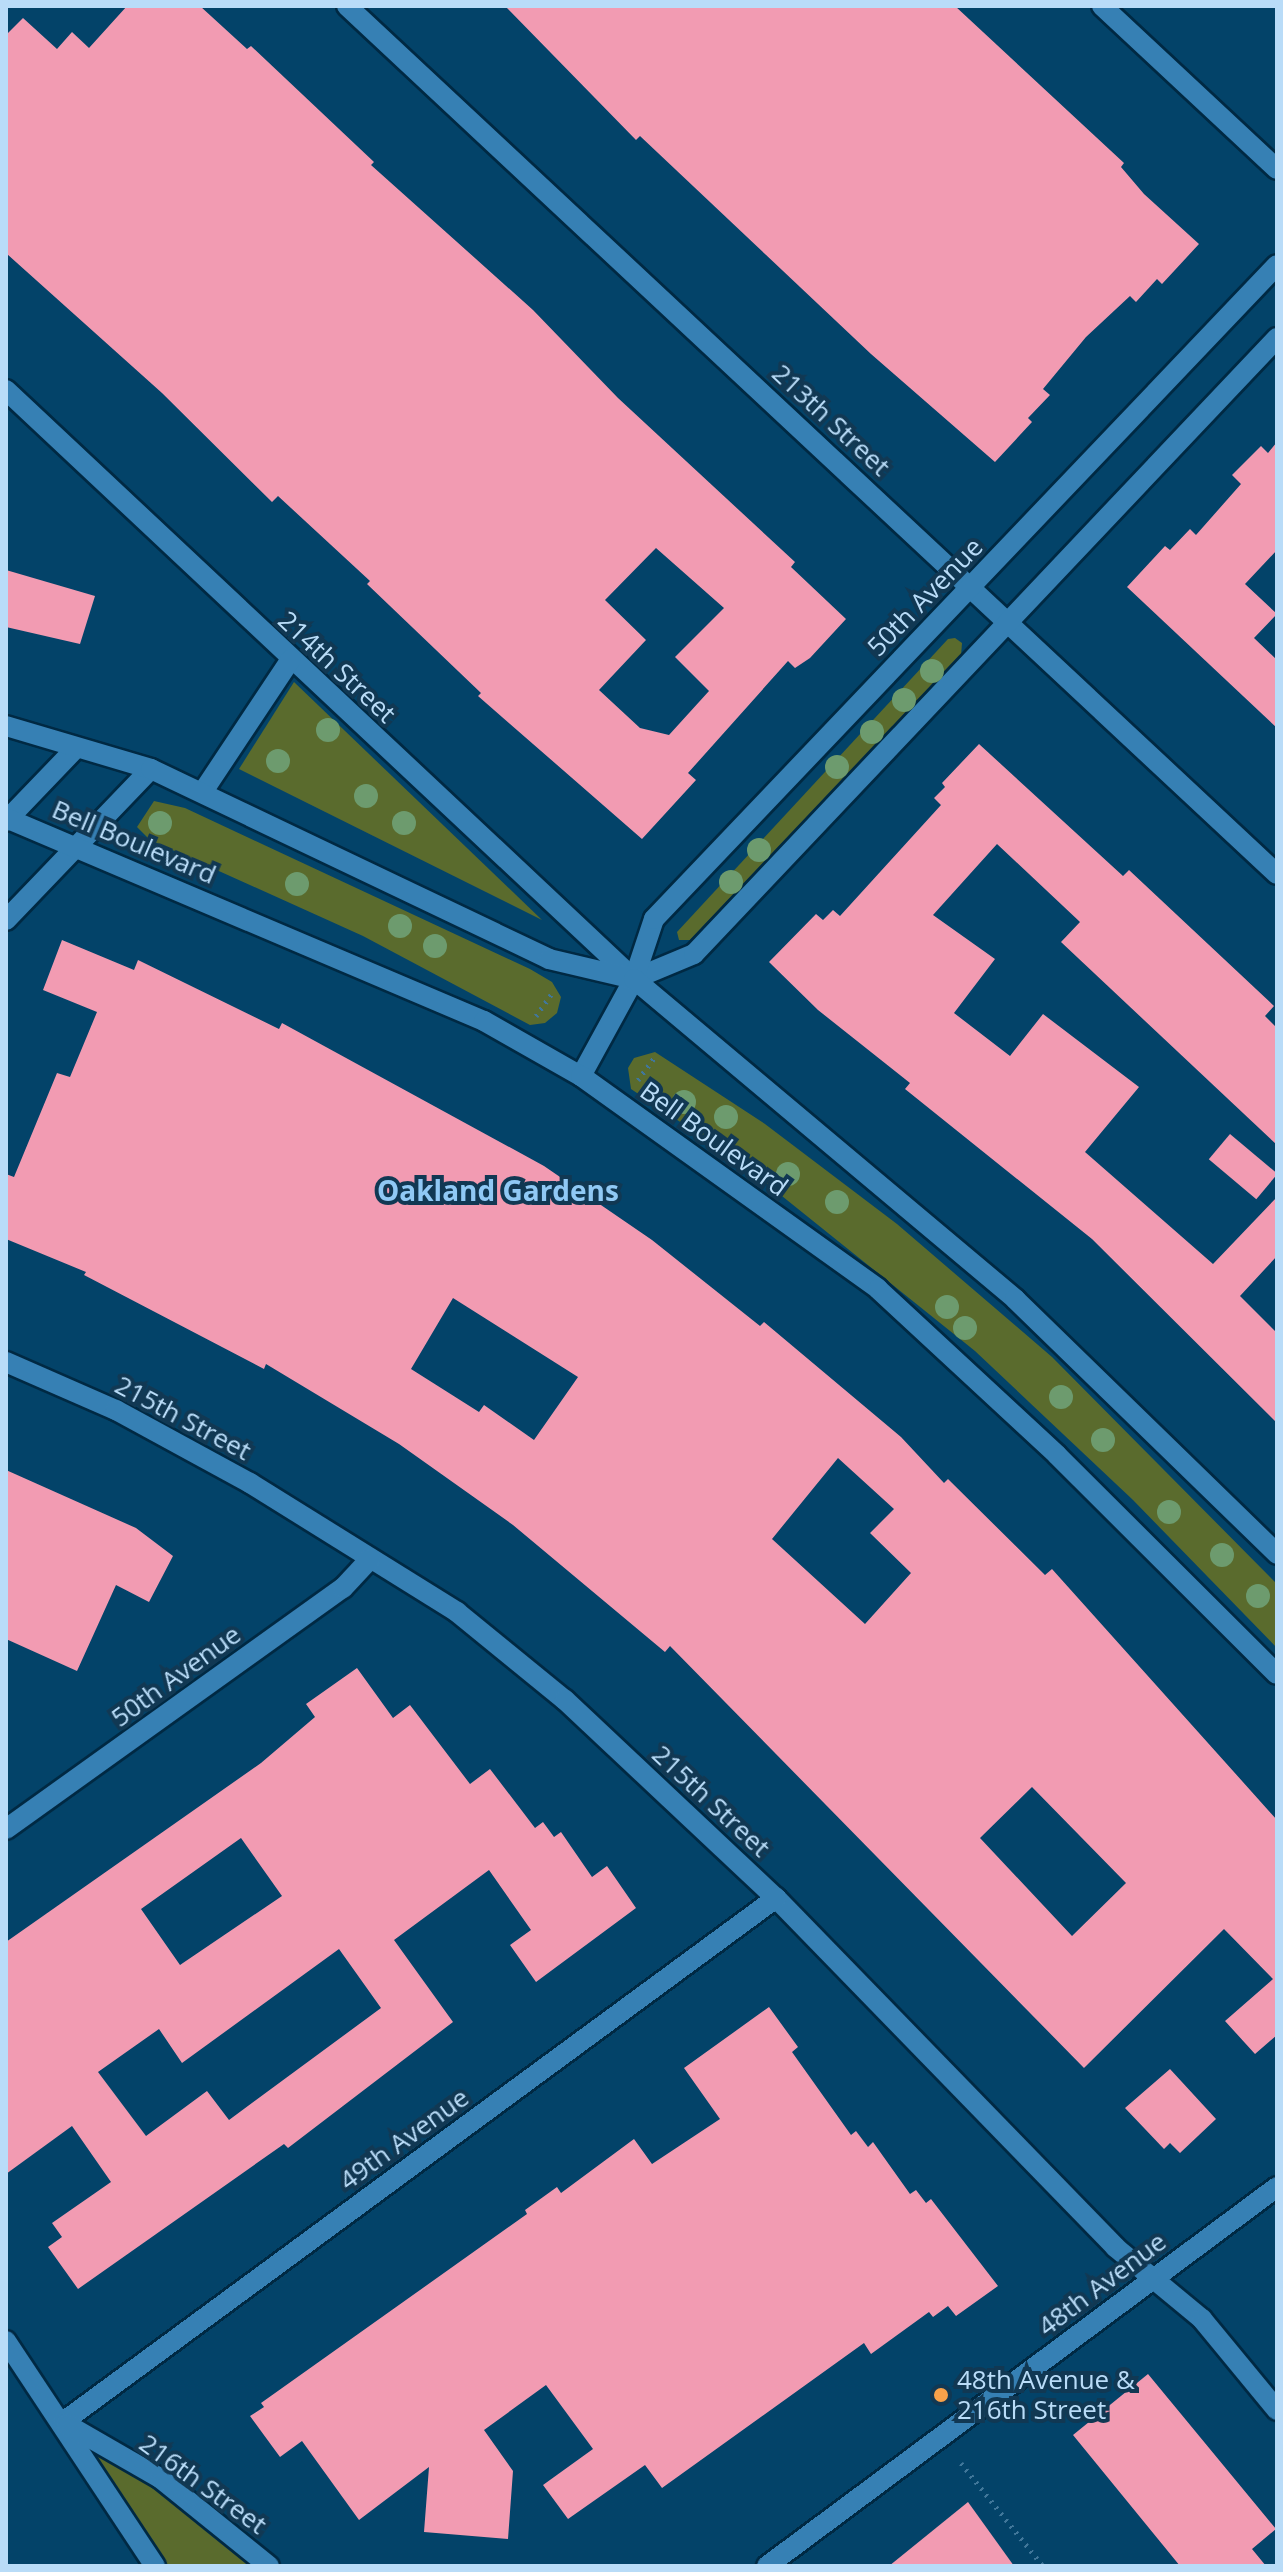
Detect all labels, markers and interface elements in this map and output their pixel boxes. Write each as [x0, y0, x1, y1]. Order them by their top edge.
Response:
street label: 213th Street [766, 358, 896, 482]
street label: 50th Avenue [861, 531, 989, 663]
street label: 214th Street [272, 605, 402, 729]
street label: Bell Boulevard [47, 793, 221, 891]
street label: Bell Boulevard [634, 1075, 794, 1203]
district label: Oakland Gardens [377, 1173, 619, 1207]
street label: 215th Street [110, 1369, 256, 1467]
street label: 50th Avenue [105, 1619, 247, 1733]
street label: 215th Street [646, 1739, 776, 1863]
street label: 49th Avenue [333, 2082, 475, 2196]
street label: 48th Avenue [1032, 2226, 1172, 2342]
place label: 48th Avenue & 216th Street [957, 2364, 1135, 2426]
marker: 48th Avenue & 216th Street [932, 2386, 950, 2404]
street label: 216th Street [133, 2428, 273, 2540]

